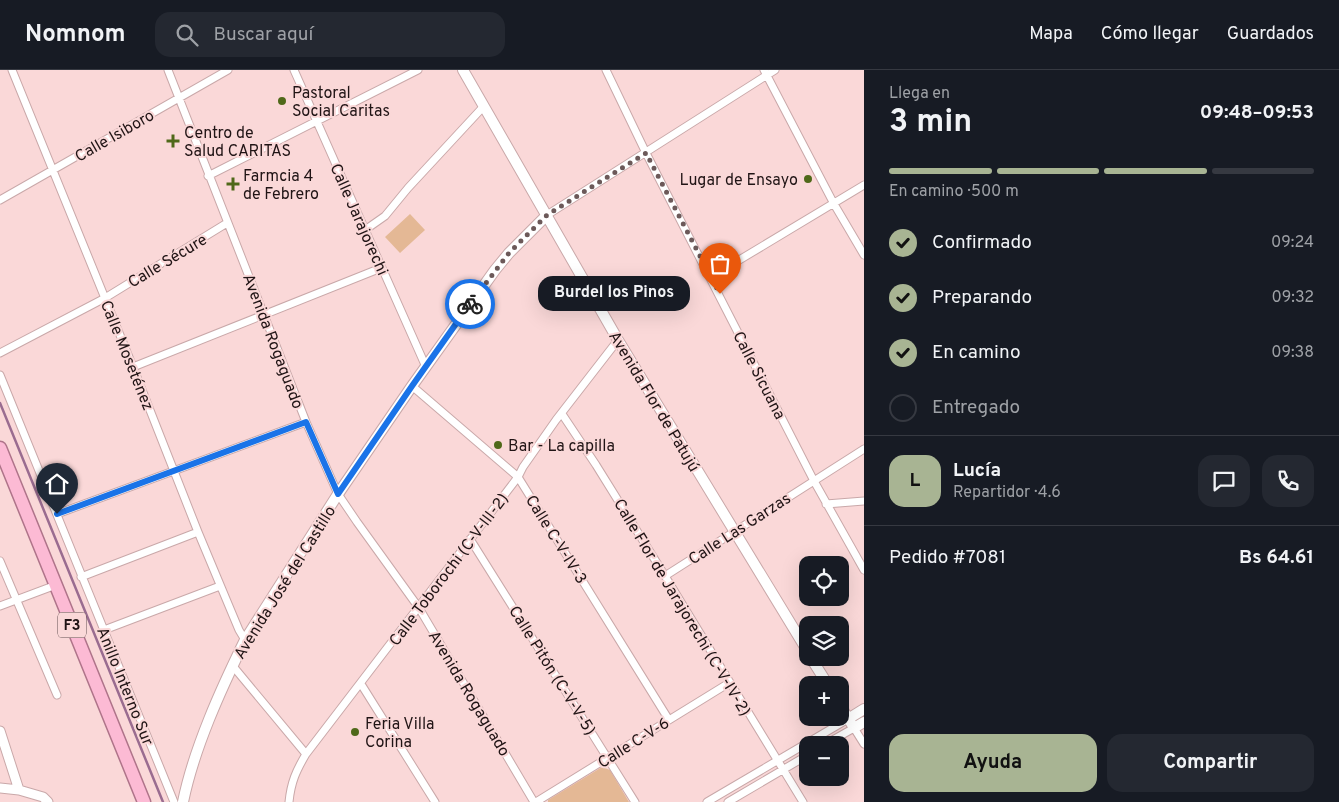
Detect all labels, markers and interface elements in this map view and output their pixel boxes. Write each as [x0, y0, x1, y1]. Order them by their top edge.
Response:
search box [155, 12, 505, 57]
text: Nomnom [25, 20, 125, 50]
icon: search [173, 21, 201, 49]
text: Buscar aquí [213, 23, 313, 47]
text: Mapa [1029, 23, 1073, 46]
text: Cómo llegar [1101, 23, 1199, 46]
text: Guardados [1227, 23, 1314, 46]
place label: Pastoral Social Caritas [292, 84, 390, 122]
text: Llega en [889, 84, 950, 104]
marker: Pastoral Social Caritas [276, 95, 288, 107]
text: 09:48–09:53 [1200, 101, 1314, 125]
text: 3 min [889, 103, 972, 143]
street label: Calle Isiboro [72, 106, 158, 167]
place label: Centro de Salud CARITAS [184, 124, 291, 162]
marker: Centro de Salud CARITAS [166, 134, 180, 148]
street label: Calle Jarajorechi [325, 161, 392, 279]
place label: Farmcia 4 de Febrero [243, 167, 319, 205]
place label: Lugar de Ensayo [679, 171, 798, 191]
marker: Lugar de Ensayo [802, 173, 814, 185]
marker: Farmcia 4 de Febrero [227, 178, 239, 190]
text: En camino · 500 m [889, 182, 1019, 202]
icon: check [889, 229, 917, 257]
street label: Calle Sécure [125, 230, 211, 293]
text: Confirmado [932, 231, 1032, 255]
text: 09:24 [1271, 233, 1314, 253]
pin [699, 243, 741, 294]
icon: bag [706, 250, 734, 278]
street label: Avenida Rogaguado [237, 271, 307, 412]
callout: Burdel los Pinos [538, 276, 690, 312]
courier [445, 279, 495, 329]
text: Burdel los Pinos [554, 283, 674, 303]
icon: check [889, 284, 917, 312]
text: Preparando [932, 286, 1032, 310]
text: 09:32 [1271, 288, 1314, 308]
icon: bike [456, 290, 484, 318]
street label: Calle Moseténez [95, 298, 157, 414]
street label: Avenida Flor de Patujú [603, 328, 703, 476]
street label: Calle Sicuana [727, 328, 789, 423]
icon: check [889, 339, 917, 367]
text: En camino [932, 341, 1021, 365]
text: 09:38 [1271, 343, 1314, 363]
text: Entregado [932, 396, 1020, 420]
place label: Bar - La capilla [508, 437, 615, 457]
marker: Bar - La capilla [492, 439, 504, 451]
button: chat [1198, 455, 1250, 507]
button: phone [1262, 455, 1314, 507]
text: Lucía [953, 459, 1001, 483]
pin [36, 463, 78, 514]
text: L [910, 469, 920, 493]
icon: home [43, 470, 71, 498]
text: Repartidor · 4.6 [953, 483, 1061, 503]
street label: Calle Las Garzas [685, 489, 795, 570]
street label: Calle Toborochi (C-V-III-2) [386, 490, 514, 651]
street label: Calle C-V-IV-3 [520, 492, 591, 588]
street label: Calle Flor de Jarajorechi (C-V-IV-2) [608, 496, 754, 720]
street label: Avenida José del Castillo [230, 503, 341, 663]
text: Pedido #7081 [889, 546, 1006, 570]
text: Bs 64.61 [1239, 546, 1314, 570]
map controls [799, 556, 849, 786]
button: locate [799, 556, 849, 606]
street label: Calle Pitón (C-V-V-5) [503, 603, 599, 739]
road number: F3 [58, 612, 86, 638]
button: layers [799, 616, 849, 666]
street label: Anillo Interno Sur [91, 625, 157, 749]
street label: Avenida Rogaguado [423, 628, 514, 761]
button: + [799, 676, 849, 726]
street label: Calle C-V-6 [595, 714, 674, 774]
place label: Feria Villa Corina [365, 715, 435, 753]
marker: Feria Villa Corina [349, 726, 361, 738]
button: Ayuda [889, 734, 1097, 792]
button: Compartir [1107, 734, 1314, 792]
button: − [799, 736, 849, 786]

